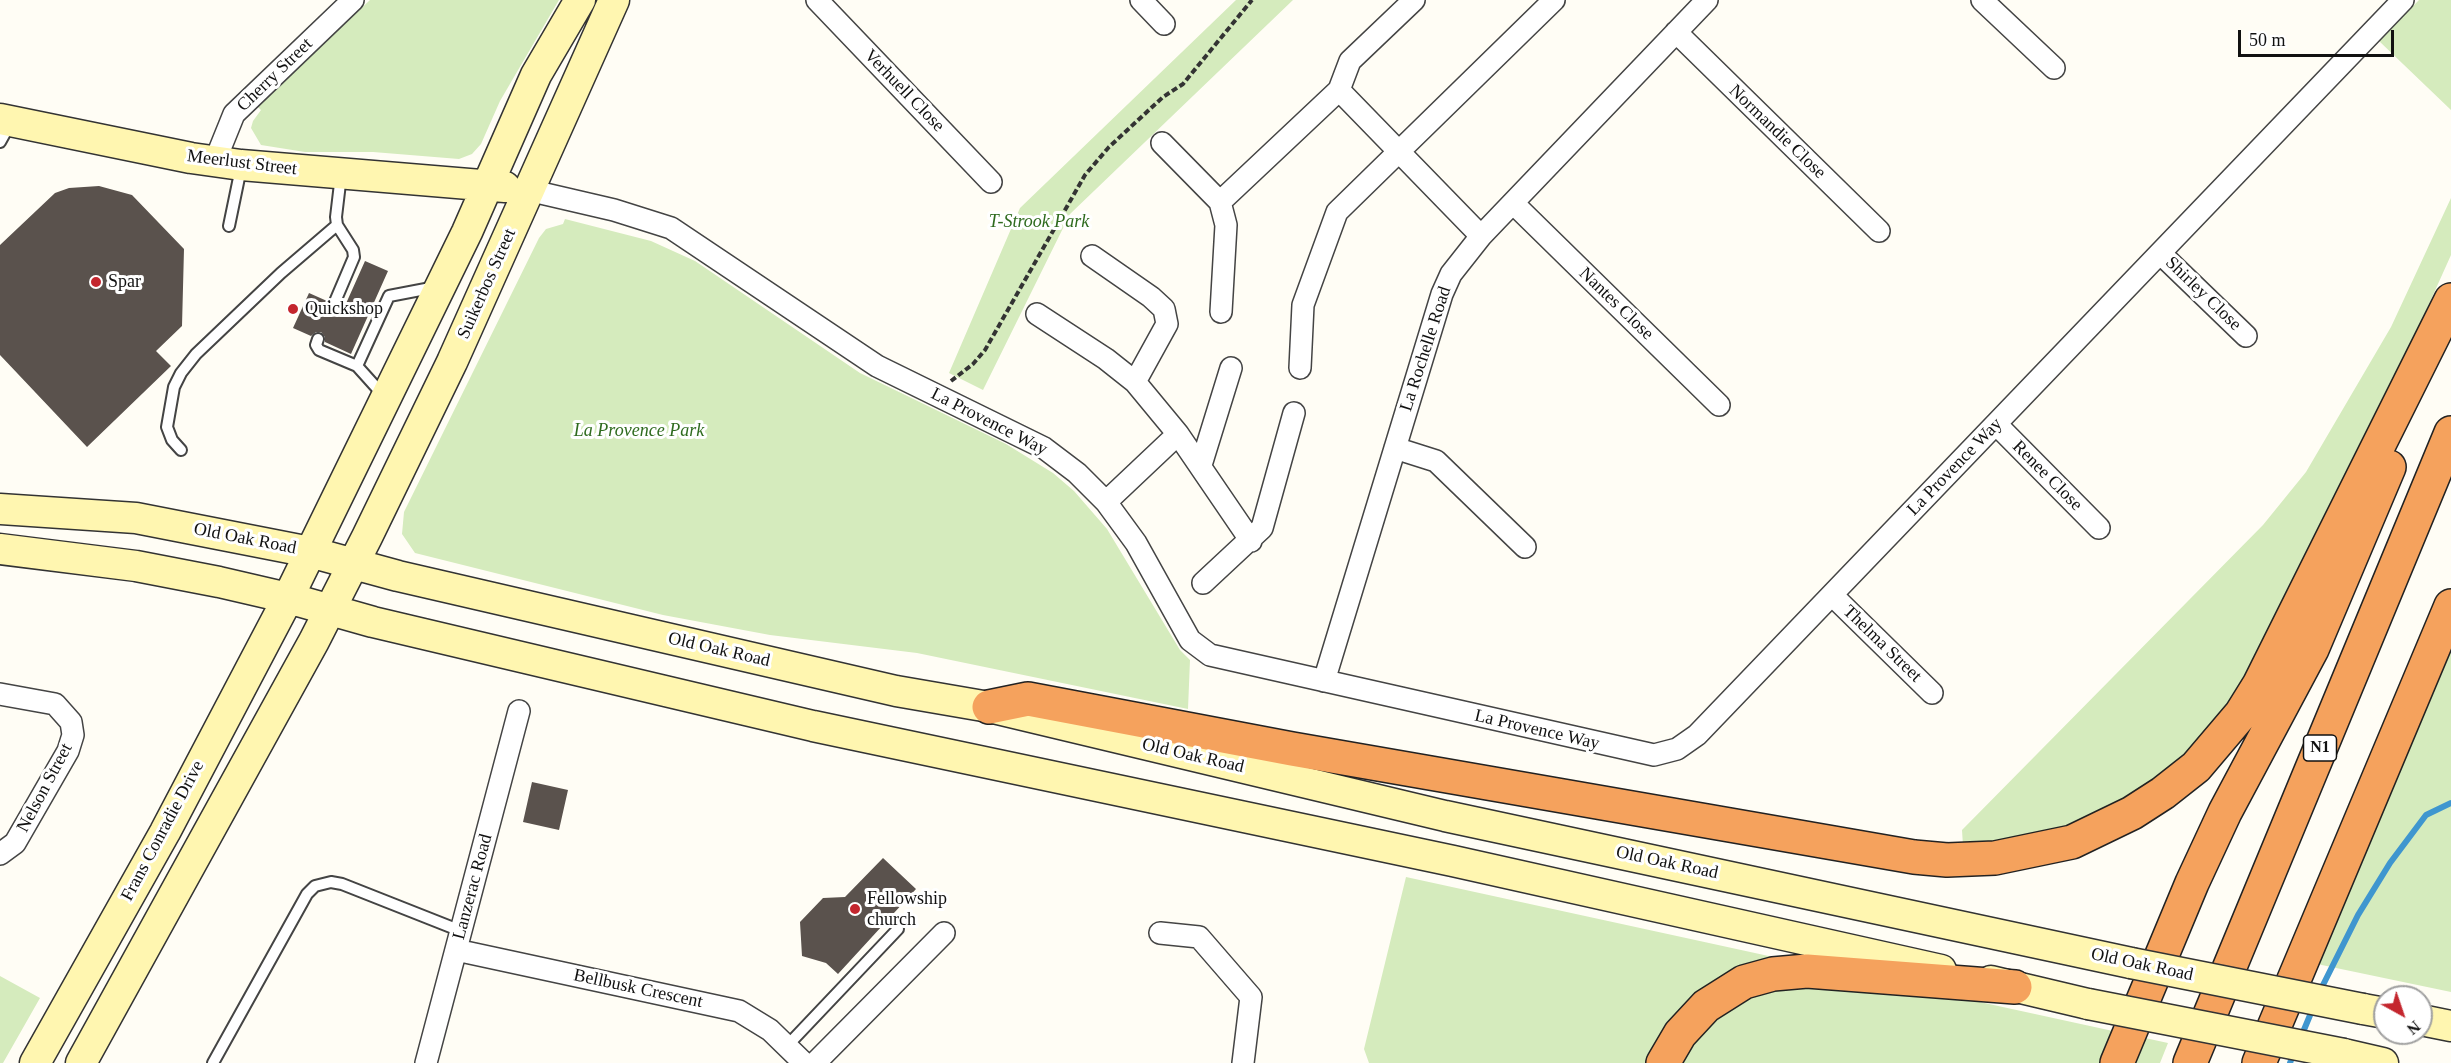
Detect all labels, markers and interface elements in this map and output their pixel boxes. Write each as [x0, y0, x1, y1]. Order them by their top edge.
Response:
scale bar [2241, 18, 2397, 56]
text: 50 m [2249, 30, 2286, 50]
street label: Cherry Street [233, 34, 317, 116]
street label: Verhuell Close [859, 45, 949, 137]
street label: Normandie Close [1724, 80, 1830, 184]
street label: Meerlust Street [186, 146, 298, 180]
park label: T-Strook Park [989, 211, 1089, 233]
street label: Suikerbos Street [453, 225, 521, 343]
street label: Shirley Close [2160, 252, 2246, 336]
street label: Nantes Close [1574, 263, 1658, 345]
place label: Spar [108, 271, 141, 293]
marker: Spar [89, 275, 103, 289]
street label: La Rochelle Road [1396, 284, 1456, 414]
place label: Quickshop [305, 298, 383, 320]
marker: Quickshop [286, 302, 300, 316]
street label: La Provence Way [927, 383, 1051, 461]
street label: La Provence Way [1903, 414, 2007, 520]
park label: La Provence Park [574, 420, 704, 442]
street label: Renee Close [2007, 436, 2087, 516]
street label: Old Oak Road [192, 518, 298, 560]
street label: Thelma Street [1838, 601, 1926, 687]
street label: Old Oak Road [666, 628, 772, 672]
street label: La Provence Way [1472, 705, 1602, 755]
street label: Old Oak Road [1140, 734, 1246, 778]
road number: N1 [2304, 735, 2336, 761]
street label: Nelson Street [13, 740, 77, 836]
street label: Frans Conradie Drive [117, 757, 209, 905]
street label: Lanzerac Road [449, 832, 497, 942]
street label: Old Oak Road [1614, 842, 1720, 884]
place label: Fellowship church [867, 888, 947, 930]
marker: Fellowship church [848, 902, 862, 916]
street label: Old Oak Road [2089, 944, 2195, 986]
street label: Bellbusk Crescent [571, 965, 705, 1013]
north arrow [2373, 985, 2433, 1045]
text: N [2404, 1017, 2423, 1038]

